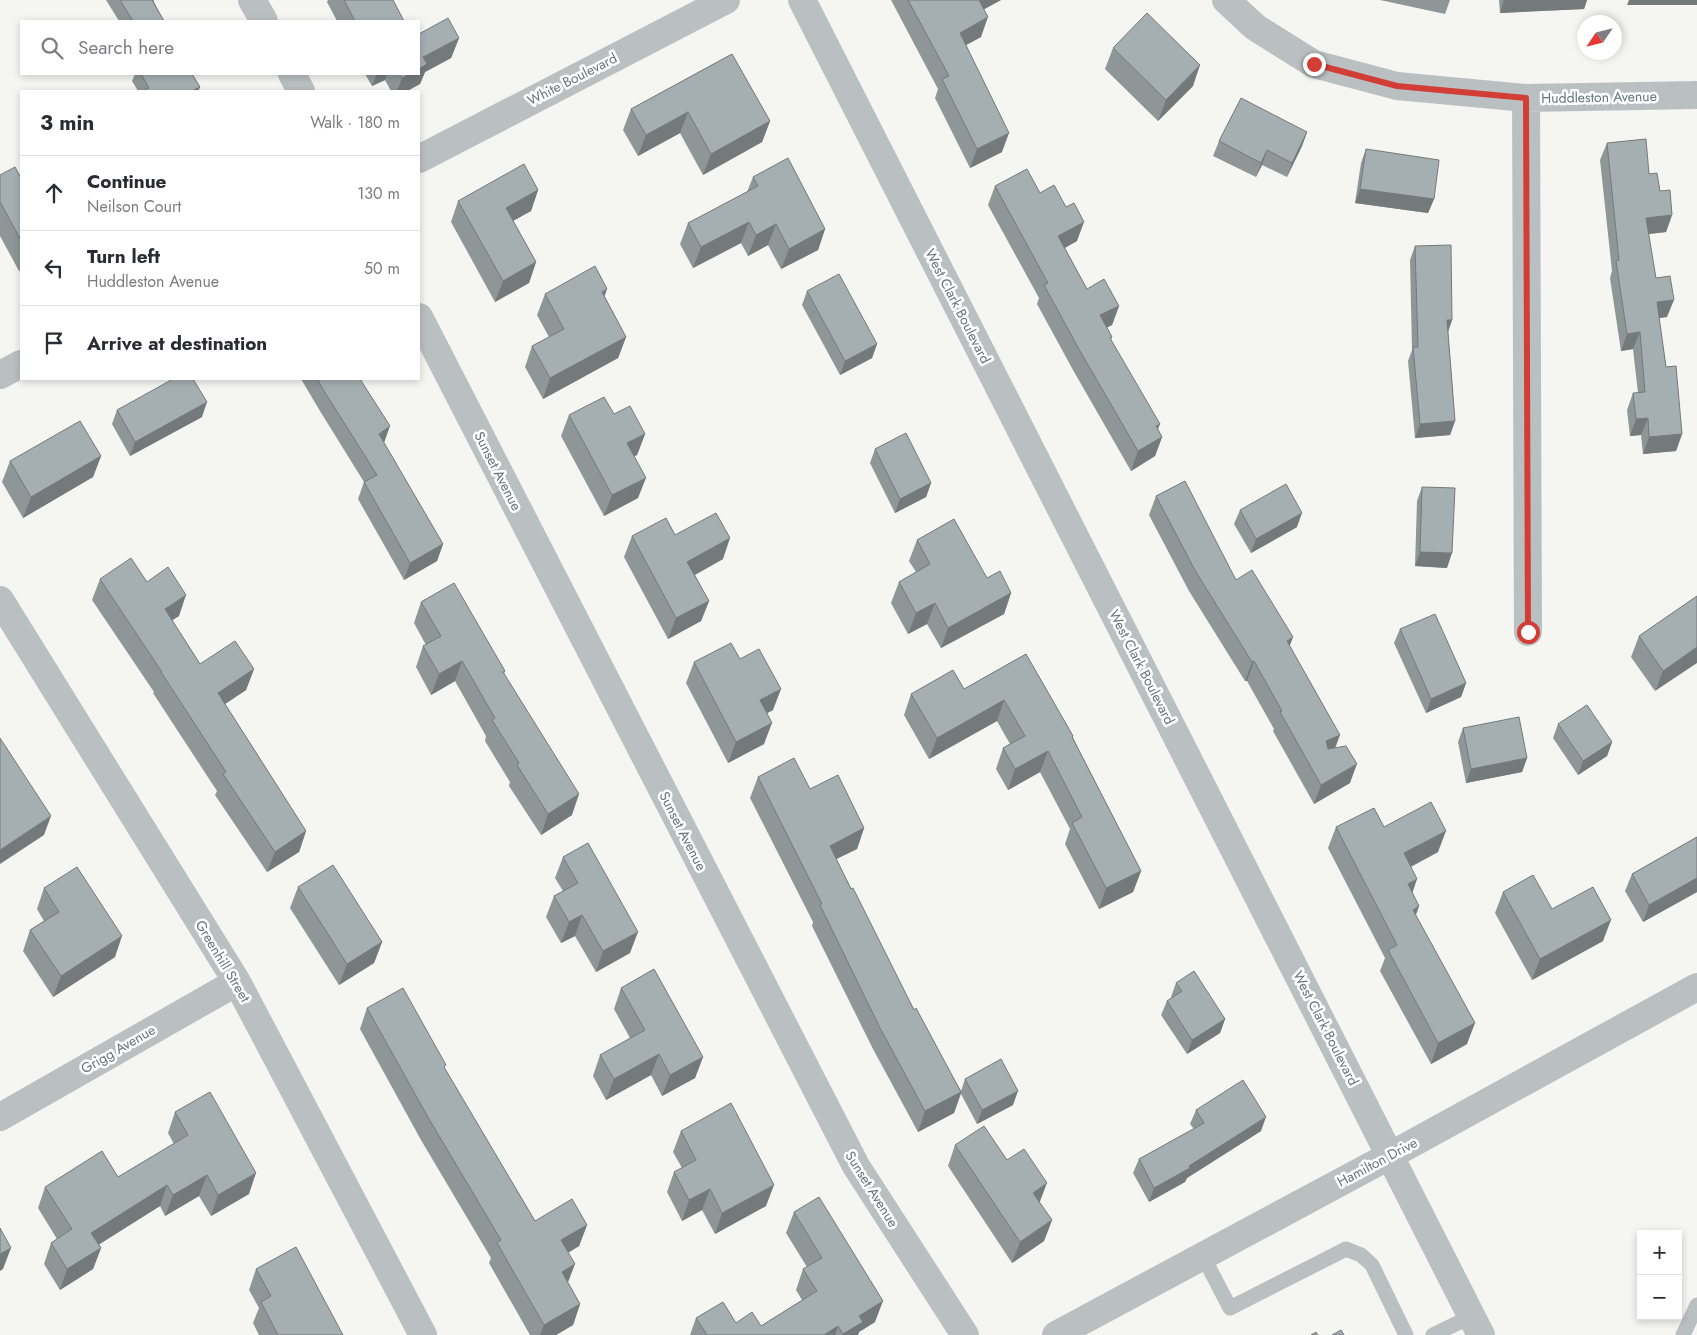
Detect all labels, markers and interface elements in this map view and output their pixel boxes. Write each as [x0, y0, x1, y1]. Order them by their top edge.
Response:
north arrow [1577, 15, 1622, 60]
search box [20, 20, 420, 75]
icon: search [38, 34, 66, 62]
text: Search here [78, 34, 174, 61]
street label: White Boulevard [524, 48, 620, 110]
route end [1303, 53, 1326, 76]
street label: Huddleston Avenue [1541, 86, 1657, 108]
text: 3 min [40, 108, 94, 138]
text: Walk · 180 m [310, 111, 400, 134]
text: Continue [87, 168, 166, 195]
icon: ahead [40, 179, 68, 207]
text: 130 m [357, 182, 400, 205]
text: Neilson Court [87, 195, 181, 218]
text: Turn left [87, 243, 160, 270]
street label: West Clark Boulevard [920, 245, 996, 367]
icon: left [40, 254, 68, 282]
text: 50 m [364, 257, 400, 280]
text: Huddleston Avenue [87, 270, 219, 293]
icon: arrive [40, 329, 68, 357]
text: Arrive at destination [87, 330, 267, 357]
street label: Sunset Avenue [469, 428, 527, 514]
street label: West Clark Boulevard [1104, 606, 1180, 728]
route start [1517, 621, 1540, 644]
street label: Sunset Avenue [654, 788, 712, 874]
street label: Greenhill Street [191, 916, 256, 1006]
street label: West Clark Boulevard [1288, 967, 1364, 1089]
street label: Grigg Avenue [77, 1020, 159, 1078]
street label: Hamilton Drive [1333, 1132, 1421, 1192]
street label: Sunset Avenue [841, 1147, 903, 1231]
map controls [1637, 1230, 1682, 1320]
button: + [1637, 1230, 1682, 1275]
button: − [1637, 1275, 1682, 1320]

